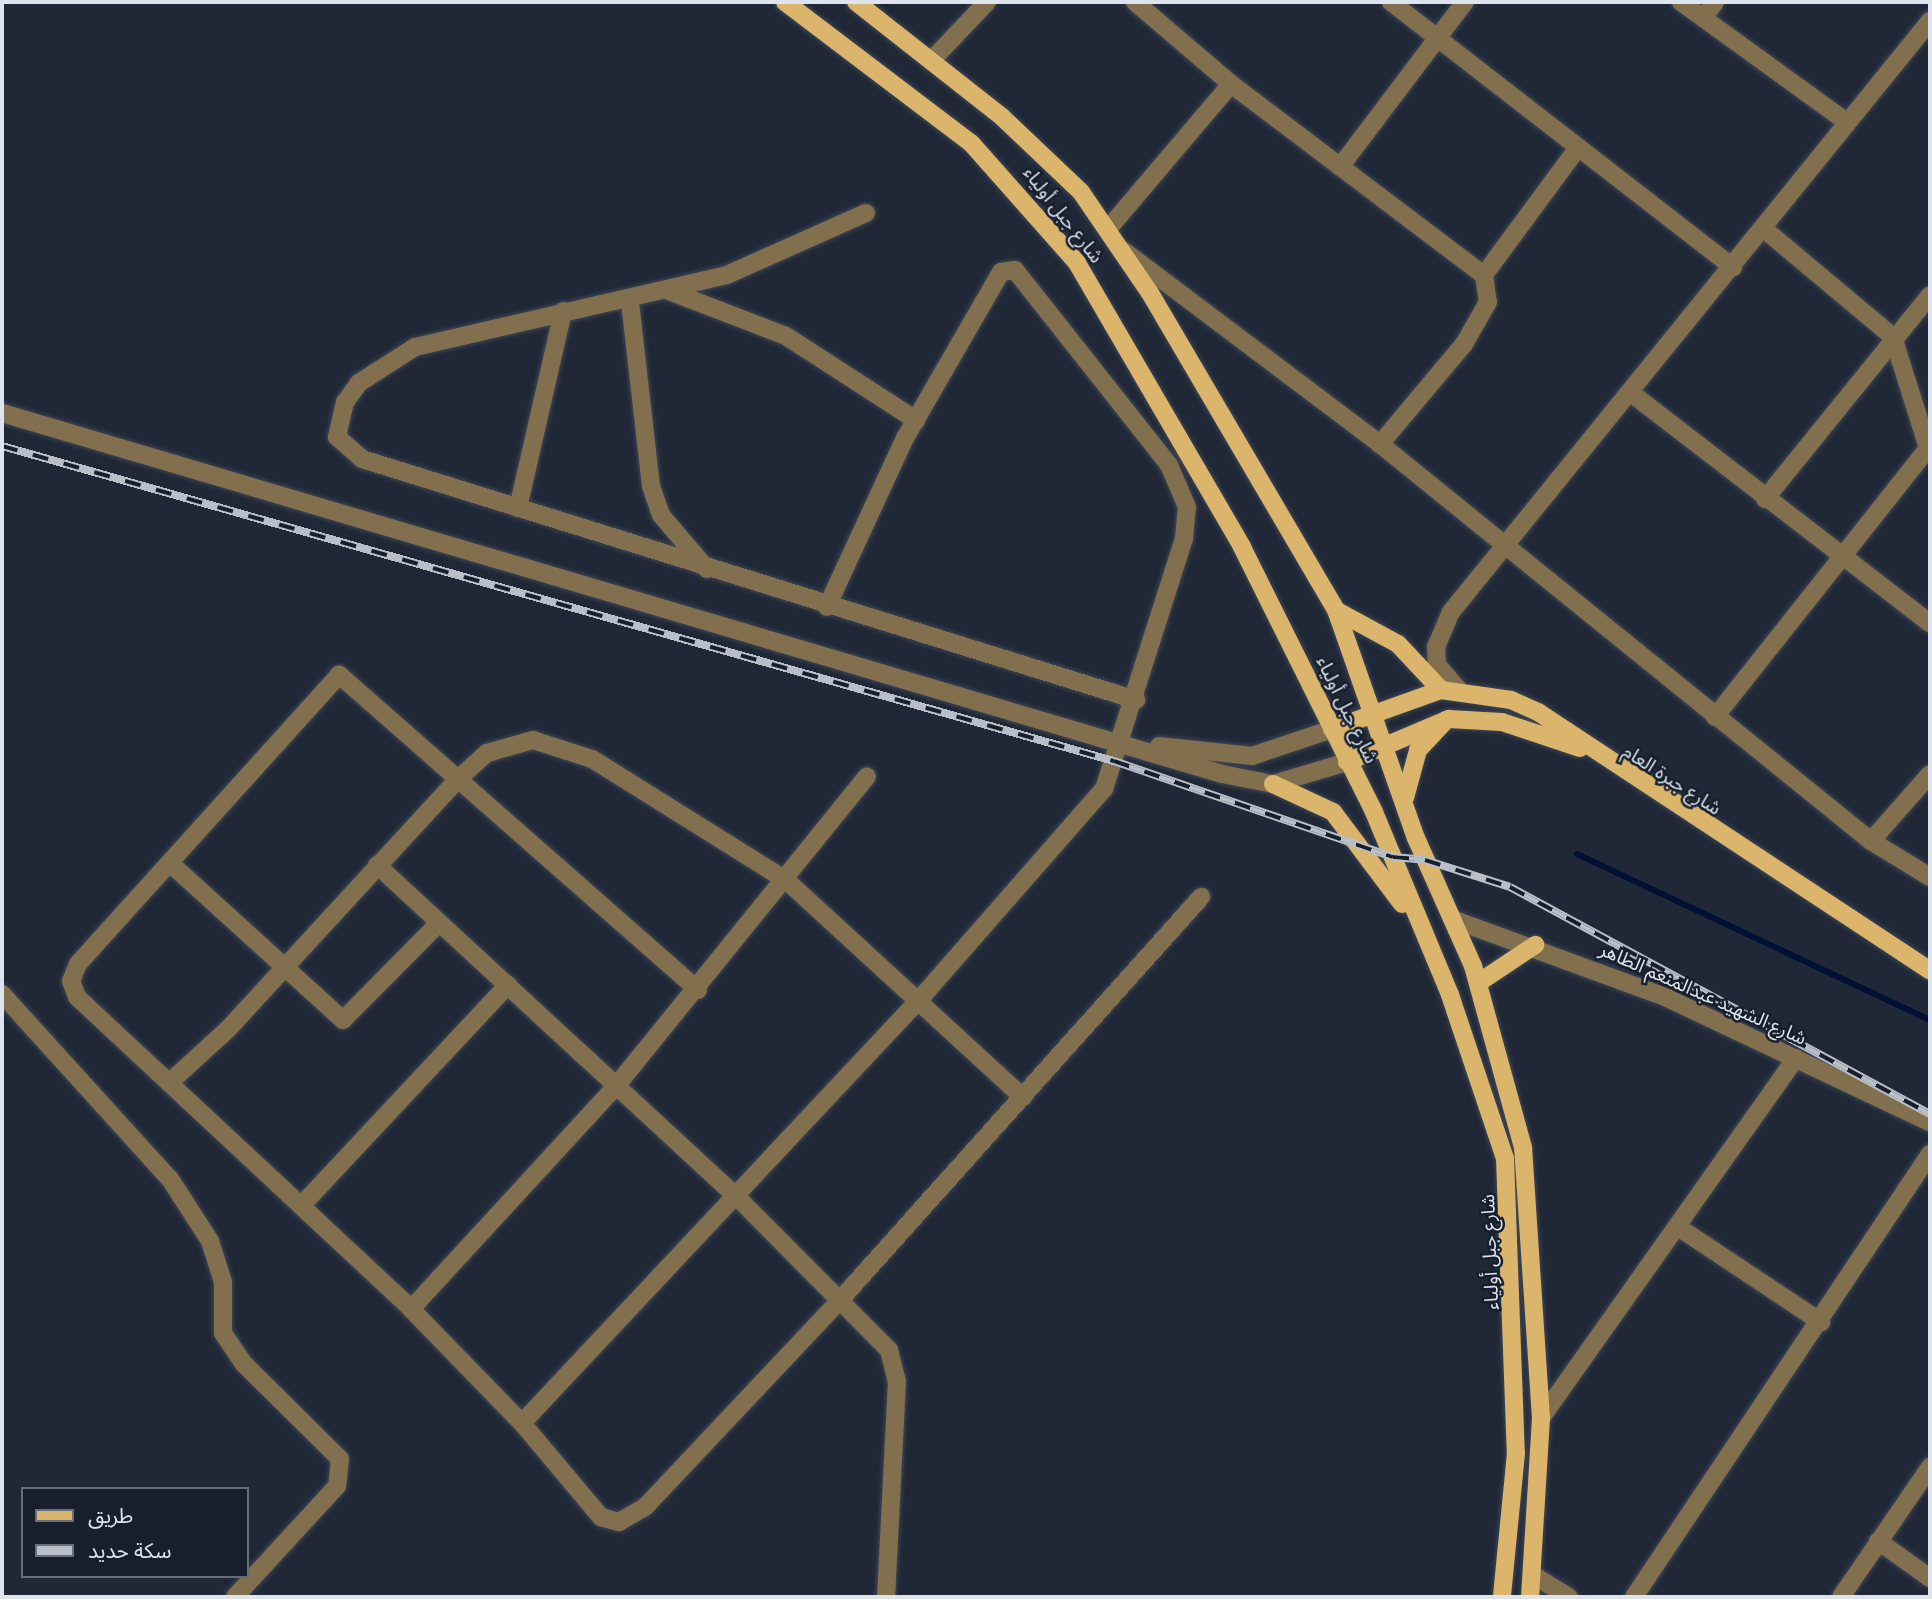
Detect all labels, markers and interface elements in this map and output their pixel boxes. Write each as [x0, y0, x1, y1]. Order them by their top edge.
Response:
street label: شارع جبل أولياء [1018, 162, 1108, 268]
street label: شارع جبل أولياء [1311, 653, 1383, 767]
street label: شارع جبرة العام [1619, 740, 1725, 820]
street label: شارع الشهيد عبدالمنعم الطاهر [1596, 938, 1810, 1050]
street label: شارع جبل أولياء [1477, 1194, 1503, 1310]
legend [21, 1487, 248, 1578]
text: طريق [88, 1503, 133, 1528]
text: سكة حديد [88, 1538, 171, 1563]

